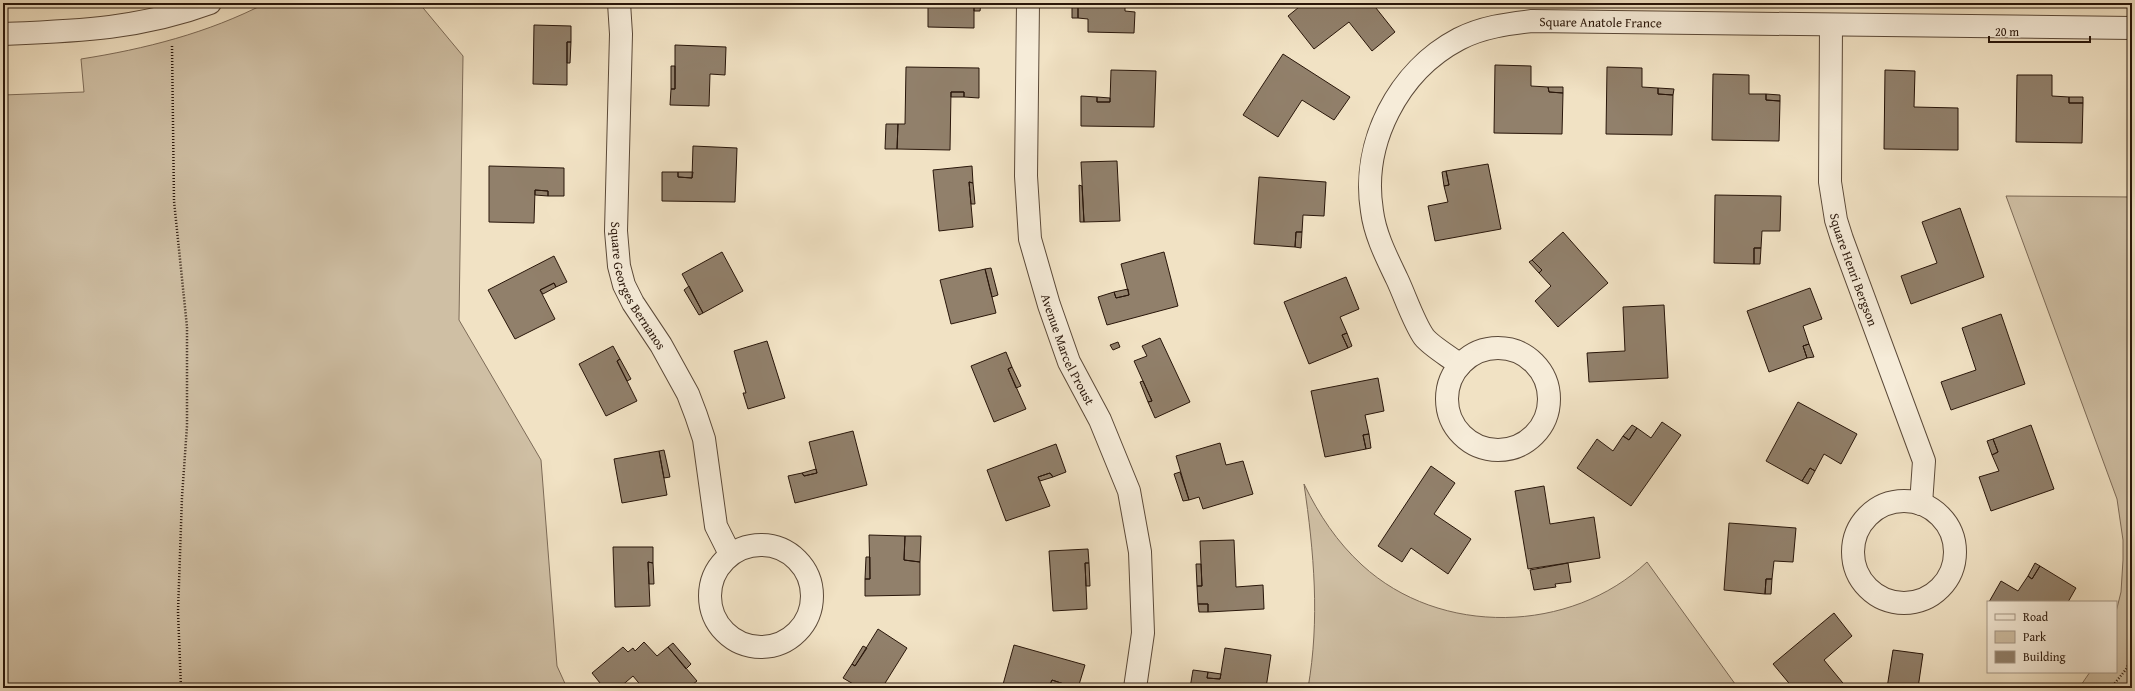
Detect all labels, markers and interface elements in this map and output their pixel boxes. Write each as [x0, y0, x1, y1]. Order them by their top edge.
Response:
street label: Square Anatole France [1539, 12, 1662, 32]
scale bar [1989, 18, 2090, 44]
text: 20 m [1995, 23, 2019, 40]
street label: Square Henri Bergson [1826, 212, 1883, 329]
street label: Square Georges Bernanos [606, 221, 671, 353]
street label: Avenue Marcel Proust [1037, 292, 1100, 408]
legend [1987, 601, 2117, 673]
text: Road [2023, 608, 2049, 625]
text: Park [2023, 628, 2047, 645]
text: Building [2023, 648, 2066, 665]

